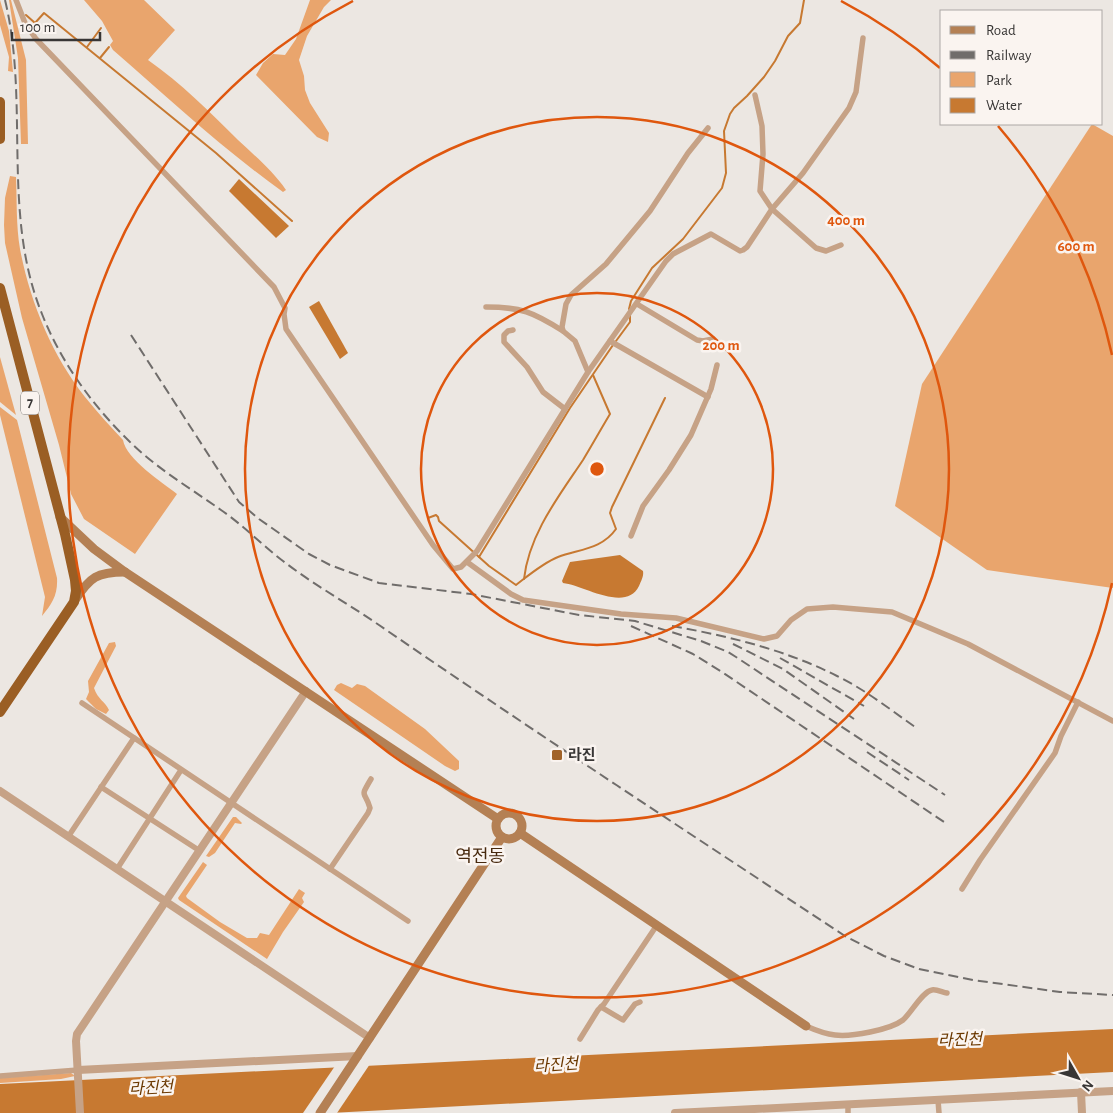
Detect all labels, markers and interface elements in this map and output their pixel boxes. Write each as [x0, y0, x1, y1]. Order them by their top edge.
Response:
scale bar [12, 10, 100, 42]
legend [940, 10, 1103, 125]
text: 100 m [20, 20, 55, 35]
text: Road [986, 23, 1016, 38]
text: Railway [986, 48, 1032, 63]
text: Park [986, 73, 1012, 88]
text: Water [986, 98, 1022, 113]
text: 400 m [827, 213, 865, 228]
text: 600 m [1057, 239, 1095, 254]
text: 200 m [702, 338, 740, 353]
road number: 7 [21, 392, 39, 414]
centre of rings [588, 460, 606, 478]
place label: 라진 [568, 747, 596, 763]
marker: 라진 [550, 748, 564, 762]
district label: 역전동 [455, 847, 505, 866]
water label: 라진천 [938, 1030, 985, 1049]
north arrow [1053, 1053, 1103, 1103]
water label: 라진천 [533, 1054, 581, 1075]
text: N [1079, 1077, 1096, 1094]
water label: 라진천 [128, 1078, 176, 1097]

